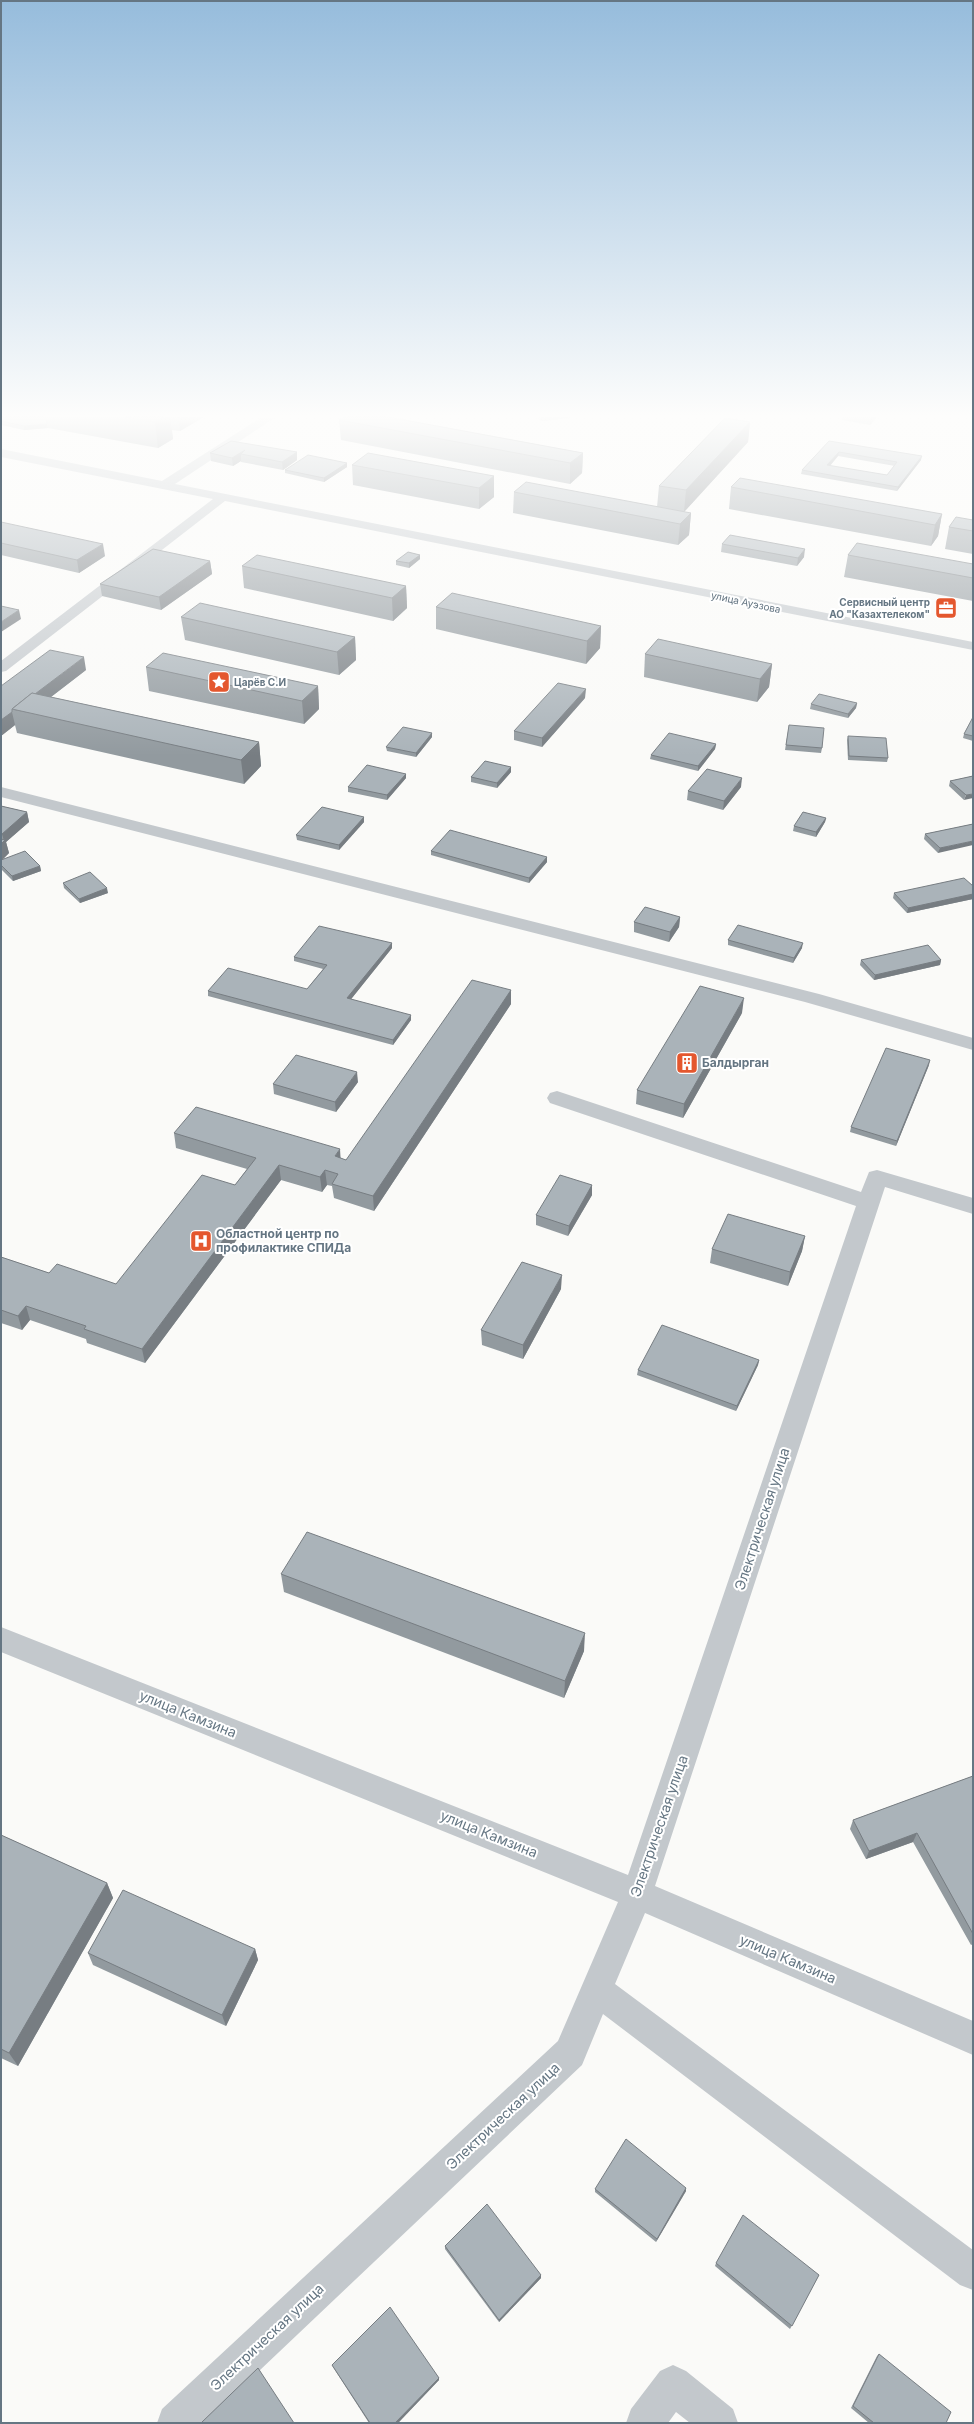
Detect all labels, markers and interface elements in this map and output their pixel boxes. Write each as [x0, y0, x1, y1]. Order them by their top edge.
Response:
street label: улица Ауэзова [710, 589, 782, 615]
office icon: Сервисный центр АО "Казахтелеком" [933, 595, 959, 621]
place label: Сервисный центр АО "Казахтелеком" [829, 596, 930, 620]
place icon: Царёв С.И [206, 669, 232, 695]
place label: Царёв С.И [234, 676, 286, 688]
building icon: Балдырган [674, 1050, 700, 1076]
place label: Балдырган [702, 1055, 769, 1070]
place label: Областной центр по профилактике СПИДа [216, 1226, 351, 1255]
hospital icon: Областной центр по профилактике СПИДа [188, 1228, 214, 1254]
street label: Электрическая улица [730, 1445, 793, 1592]
street label: улица Камзина [137, 1686, 239, 1741]
street label: Электрическая улица [626, 1753, 691, 1899]
street label: улица Камзина [438, 1806, 540, 1861]
street label: улица Камзина [737, 1931, 839, 1987]
street label: Электрическая улица [442, 2059, 563, 2173]
street label: Электрическая улица [206, 2280, 327, 2394]

